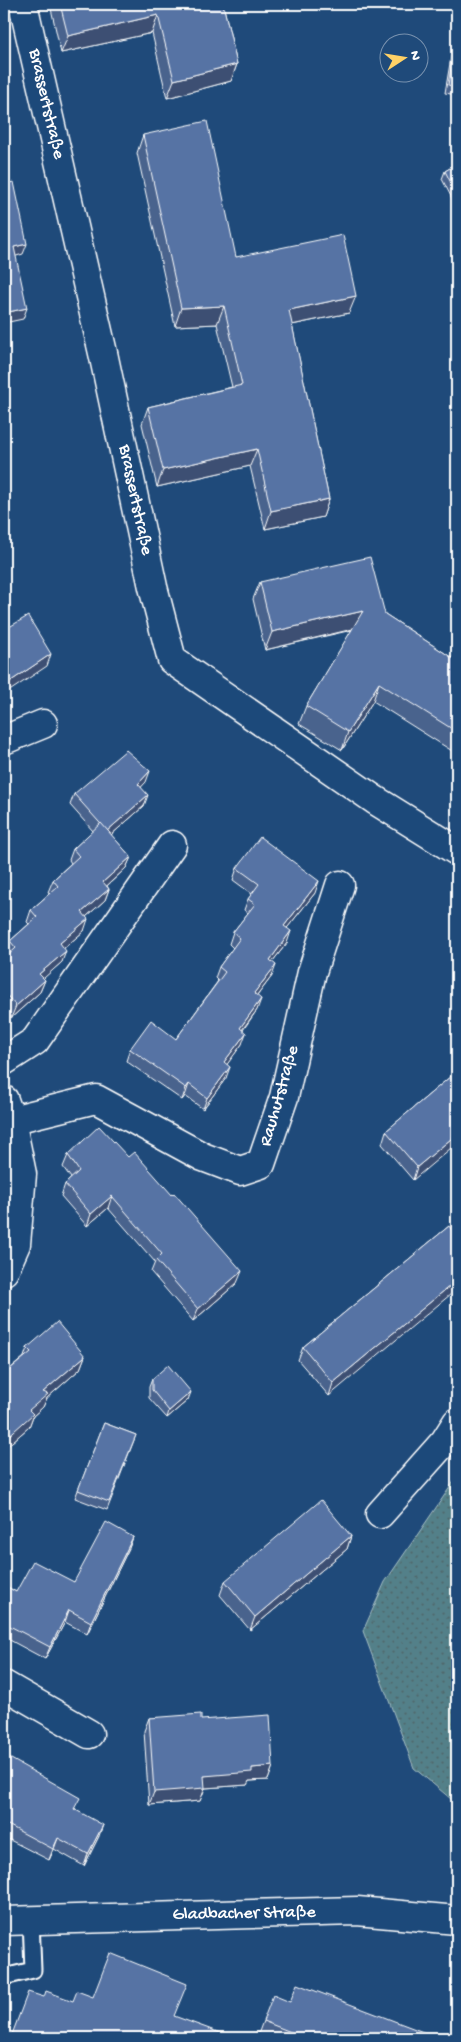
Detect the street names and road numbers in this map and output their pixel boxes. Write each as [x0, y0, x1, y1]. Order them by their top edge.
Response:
street label: Brassertstraße [23, 46, 69, 162]
street label: Brassertstraße [113, 442, 157, 558]
street label: Rauhutstraße [256, 1042, 305, 1149]
street label: Gladbacher Straße [172, 1902, 317, 1926]

